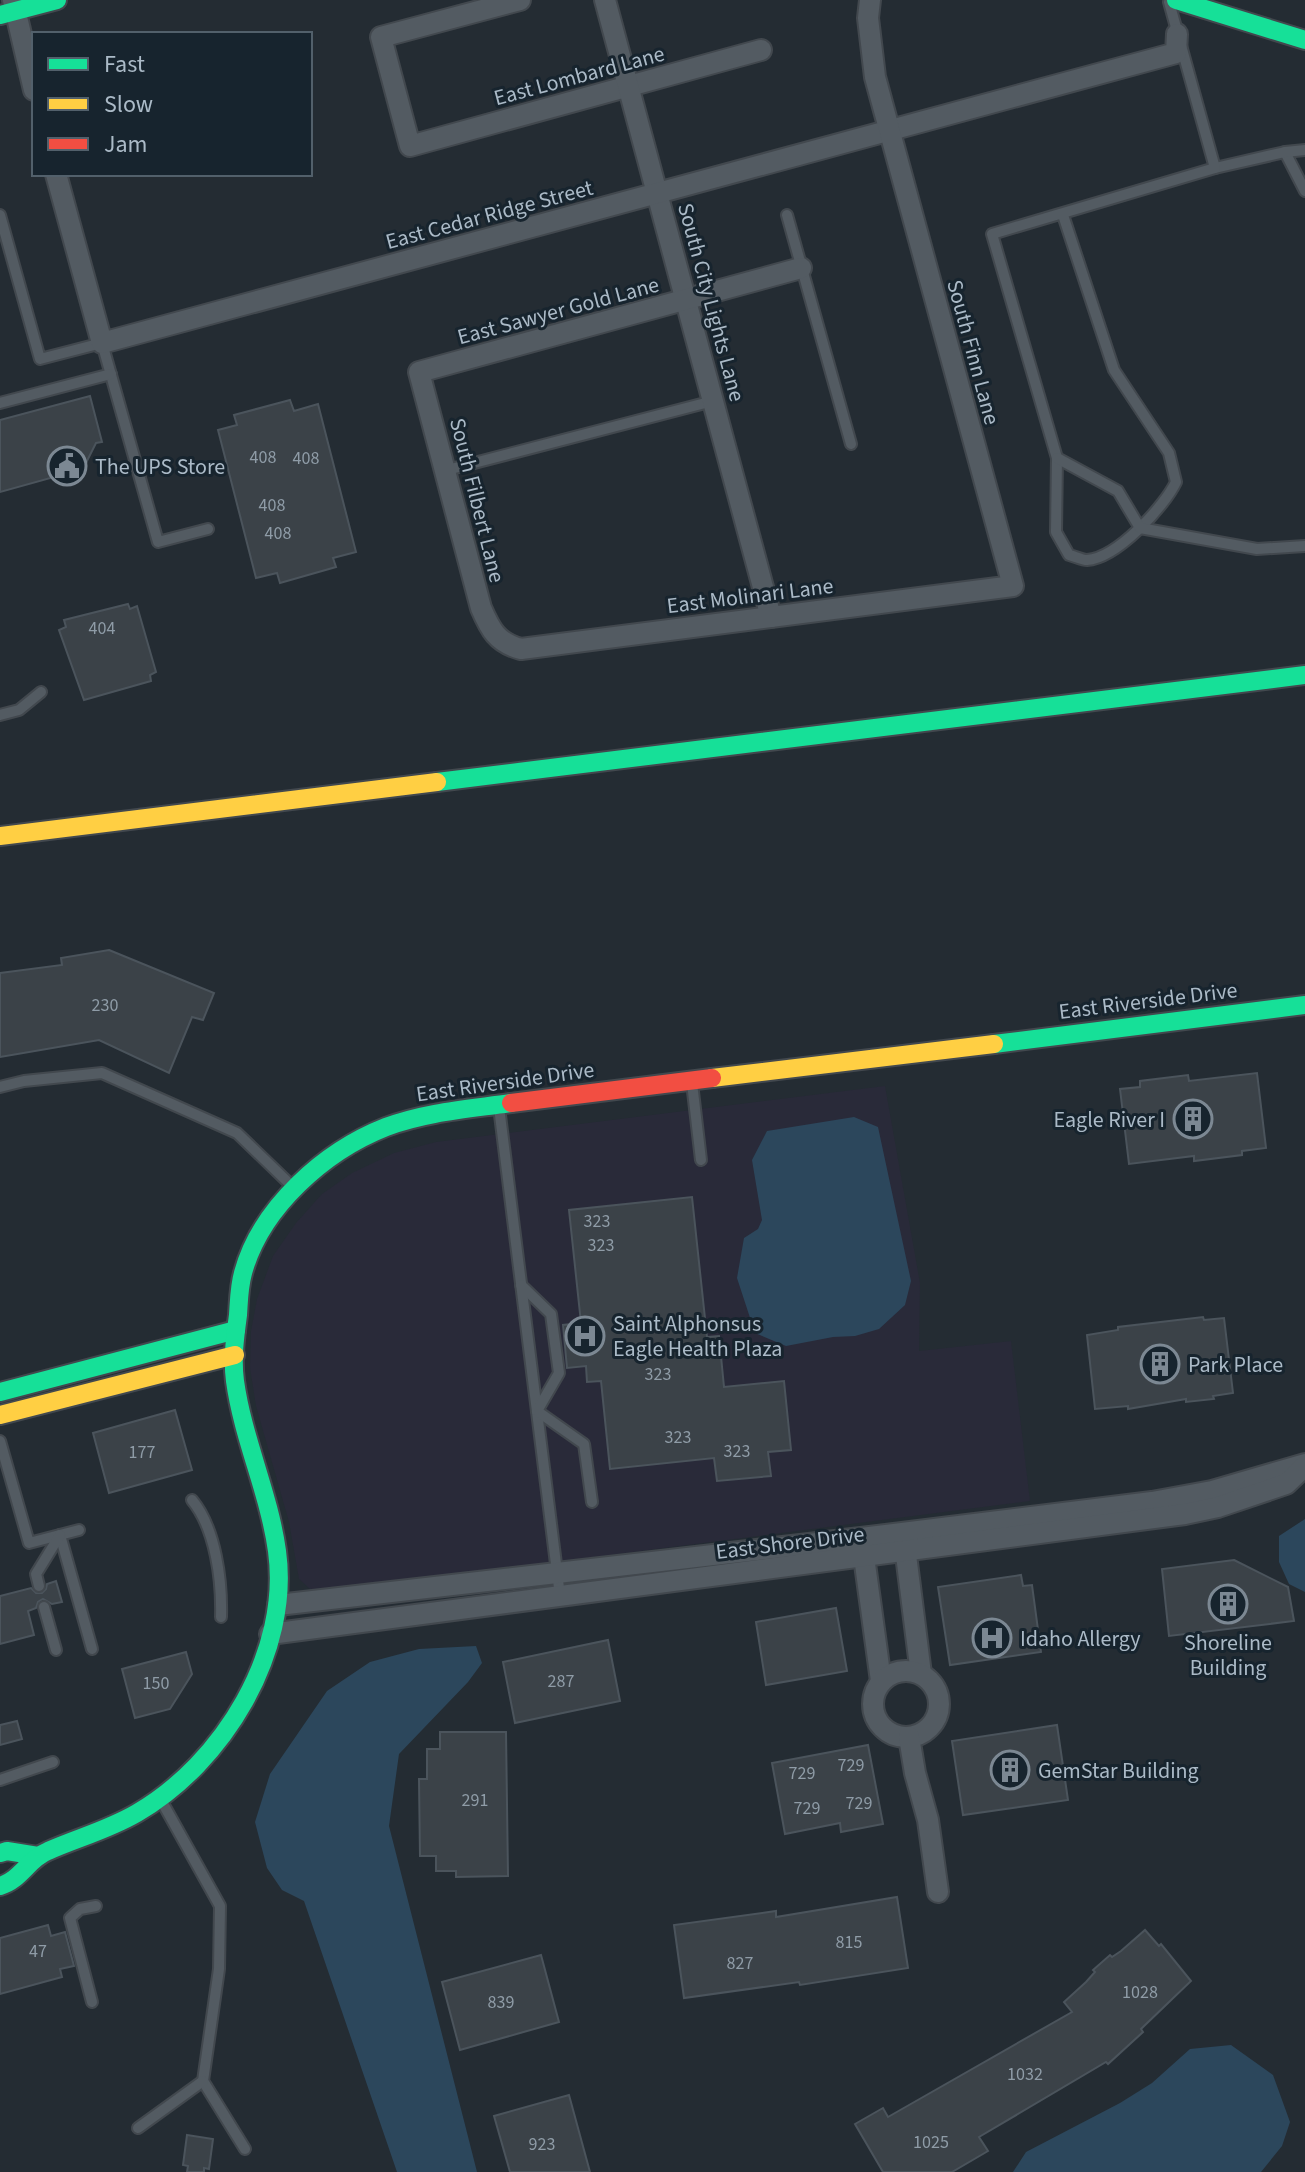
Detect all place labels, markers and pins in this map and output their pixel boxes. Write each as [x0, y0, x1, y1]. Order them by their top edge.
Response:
public building icon: The UPS Store [46, 445, 88, 487]
place label: The UPS Store [95, 451, 225, 483]
building icon: Eagle River I [1172, 1098, 1214, 1140]
place label: Eagle River I [1053, 1104, 1165, 1136]
place label: Saint Alphonsus Eagle Health Plaza [613, 1308, 782, 1365]
hospital icon: Saint Alphonsus Eagle Health Plaza [564, 1315, 606, 1357]
building icon: Park Place [1139, 1343, 1181, 1385]
place label: Park Place [1188, 1349, 1283, 1381]
building icon: Shoreline Building [1207, 1583, 1249, 1625]
hospital icon: Idaho Allergy [971, 1617, 1013, 1659]
place label: Idaho Allergy [1020, 1623, 1141, 1655]
place label: Shoreline Building [1184, 1627, 1272, 1684]
building icon: GemStar Building [989, 1749, 1031, 1791]
place label: GemStar Building [1038, 1755, 1199, 1787]

